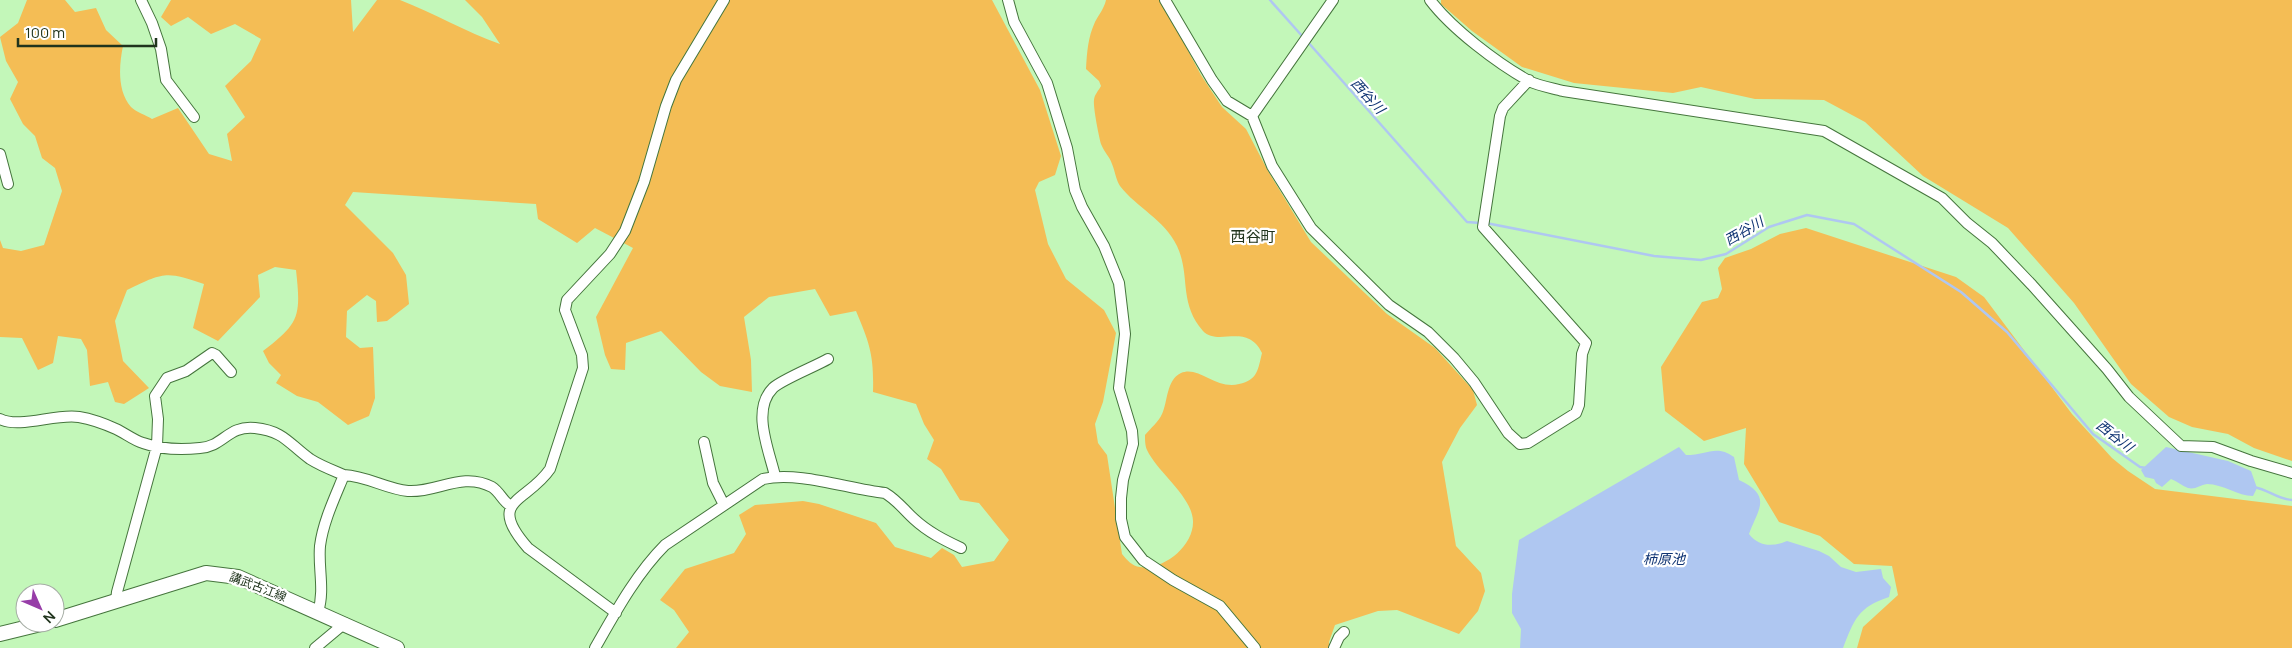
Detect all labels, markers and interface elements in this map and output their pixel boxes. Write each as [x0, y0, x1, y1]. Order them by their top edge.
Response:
scale bar [18, 15, 155, 47]
text: 100 m [25, 22, 65, 43]
water label: 西谷川 [1347, 74, 1391, 119]
water label: 西谷川 [1721, 211, 1768, 249]
district label: 西谷町 [1230, 226, 1276, 247]
water label: 西谷川 [2093, 415, 2139, 457]
water label: 柿原池 [1643, 549, 1687, 568]
street label: 講武古江線 [227, 568, 289, 605]
north arrow [15, 583, 65, 633]
text: N [39, 607, 60, 628]

